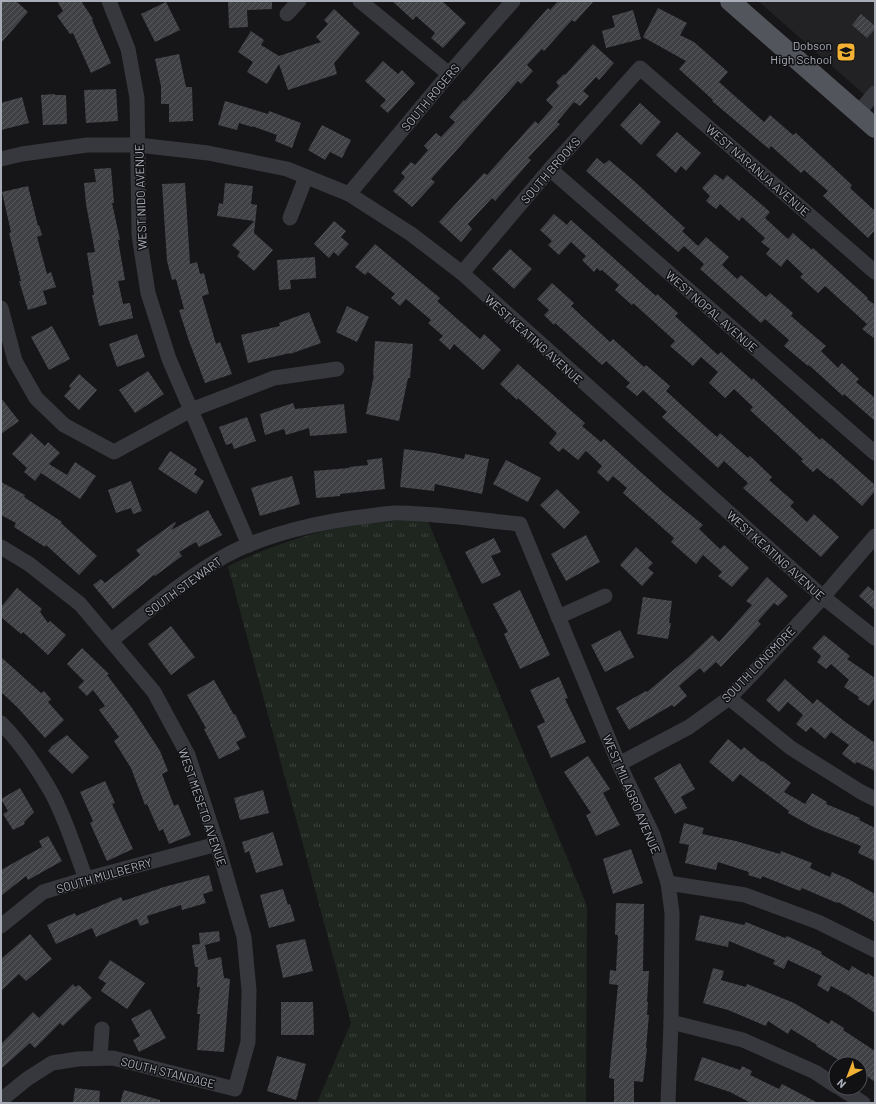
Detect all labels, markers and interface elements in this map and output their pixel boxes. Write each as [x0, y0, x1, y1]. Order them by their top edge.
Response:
place label: Dobson High School [770, 38, 832, 66]
school or university icon: Dobson High School [835, 41, 857, 63]
street label: SOUTH ROGERS [398, 61, 462, 133]
street label: WEST NARANJA AVENUE [703, 121, 813, 219]
street label: SOUTH BROOKS [517, 134, 583, 206]
street label: WEST NIDO AVENUE [131, 144, 149, 250]
street label: WEST NOPAL AVENUE [663, 267, 761, 355]
street label: WEST KEATING AVENUE [482, 291, 586, 387]
street label: WEST KEATING AVENUE [724, 507, 828, 603]
street label: SOUTH STEWART [142, 553, 224, 618]
street label: SOUTH LONGMORE [718, 623, 798, 705]
street label: WEST MILAGRO AVENUE [600, 732, 664, 856]
street label: WEST MESETO AVENUE [176, 746, 230, 868]
street label: SOUTH MULBERRY [55, 855, 154, 895]
street label: SOUTH STANDAGE [120, 1054, 216, 1090]
north arrow [828, 1056, 868, 1096]
text: N [834, 1077, 848, 1091]

